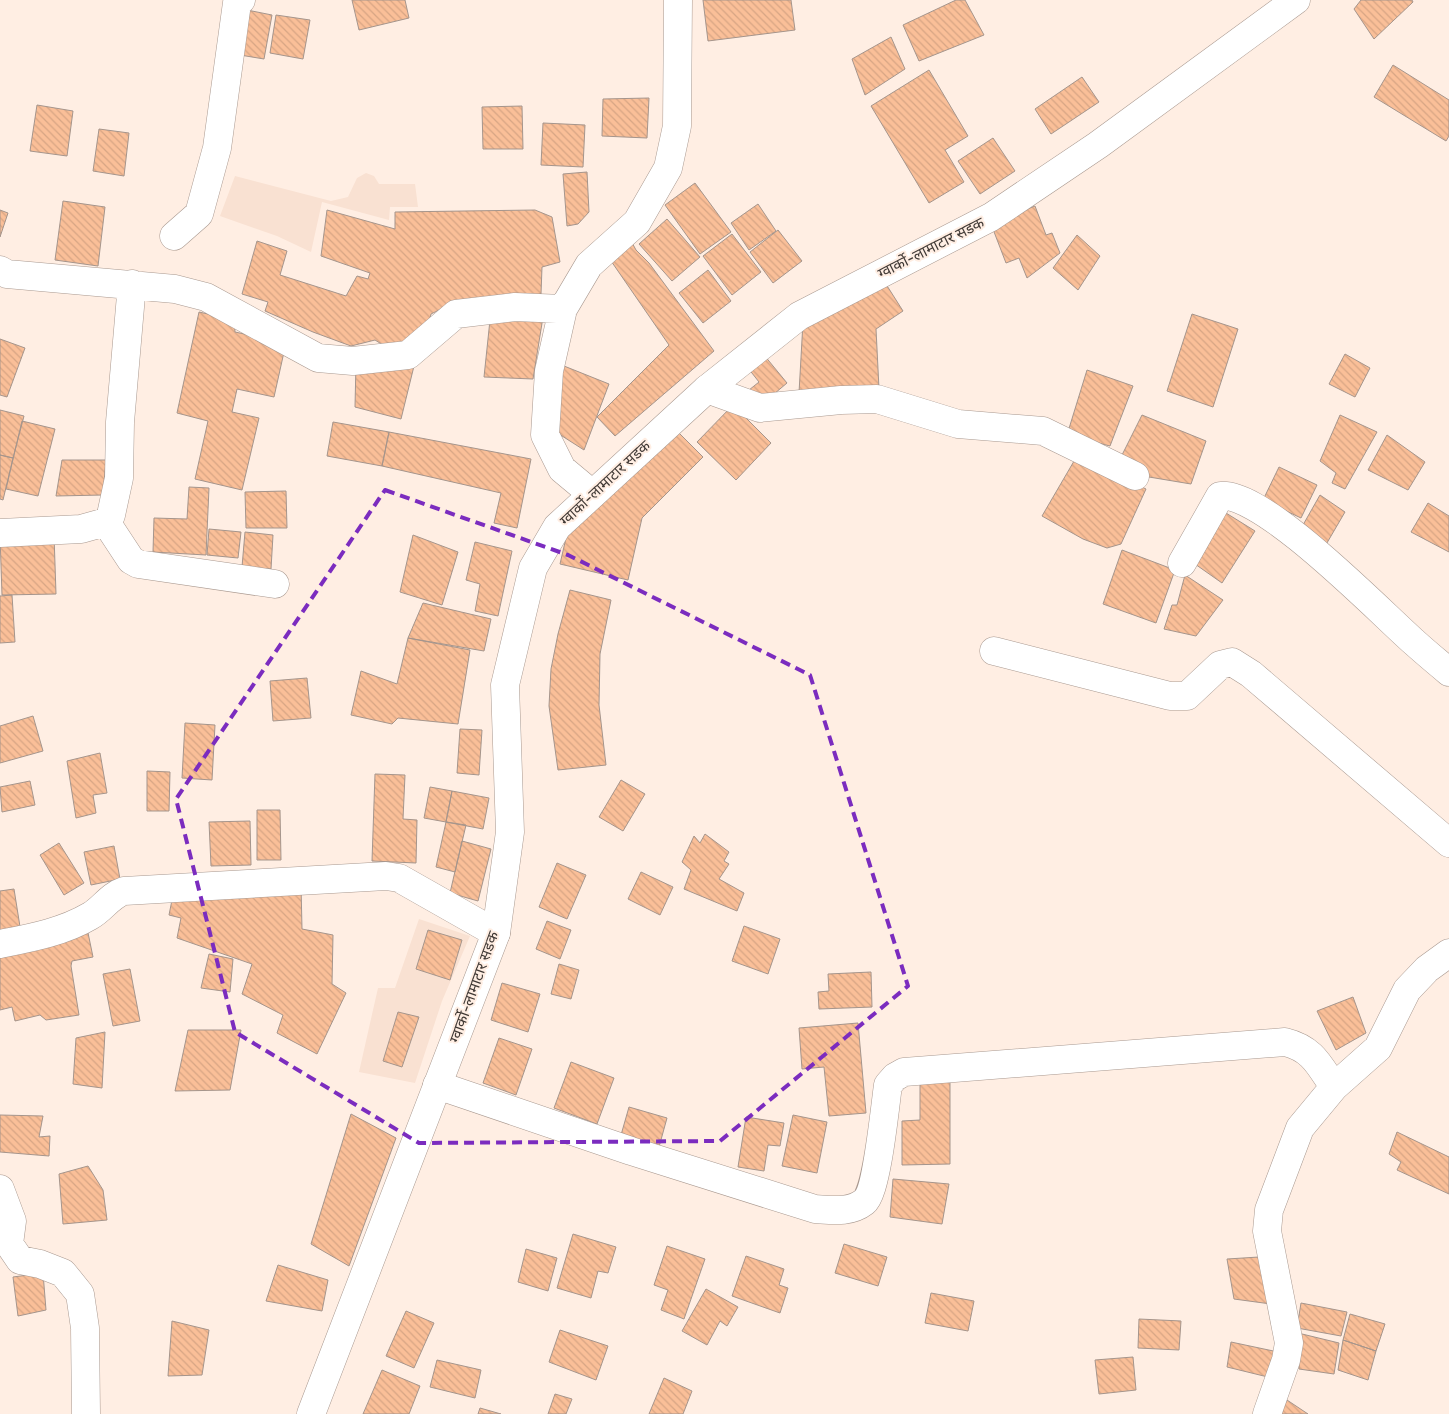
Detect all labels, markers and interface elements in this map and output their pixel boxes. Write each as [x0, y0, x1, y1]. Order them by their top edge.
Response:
street label: ग्वार्को-लामाटार सडक [875, 213, 988, 283]
street label: ग्वार्को-लामाटार सडक [556, 436, 654, 529]
street label: ग्वार्को-लामाटार सडक [446, 929, 503, 1045]

